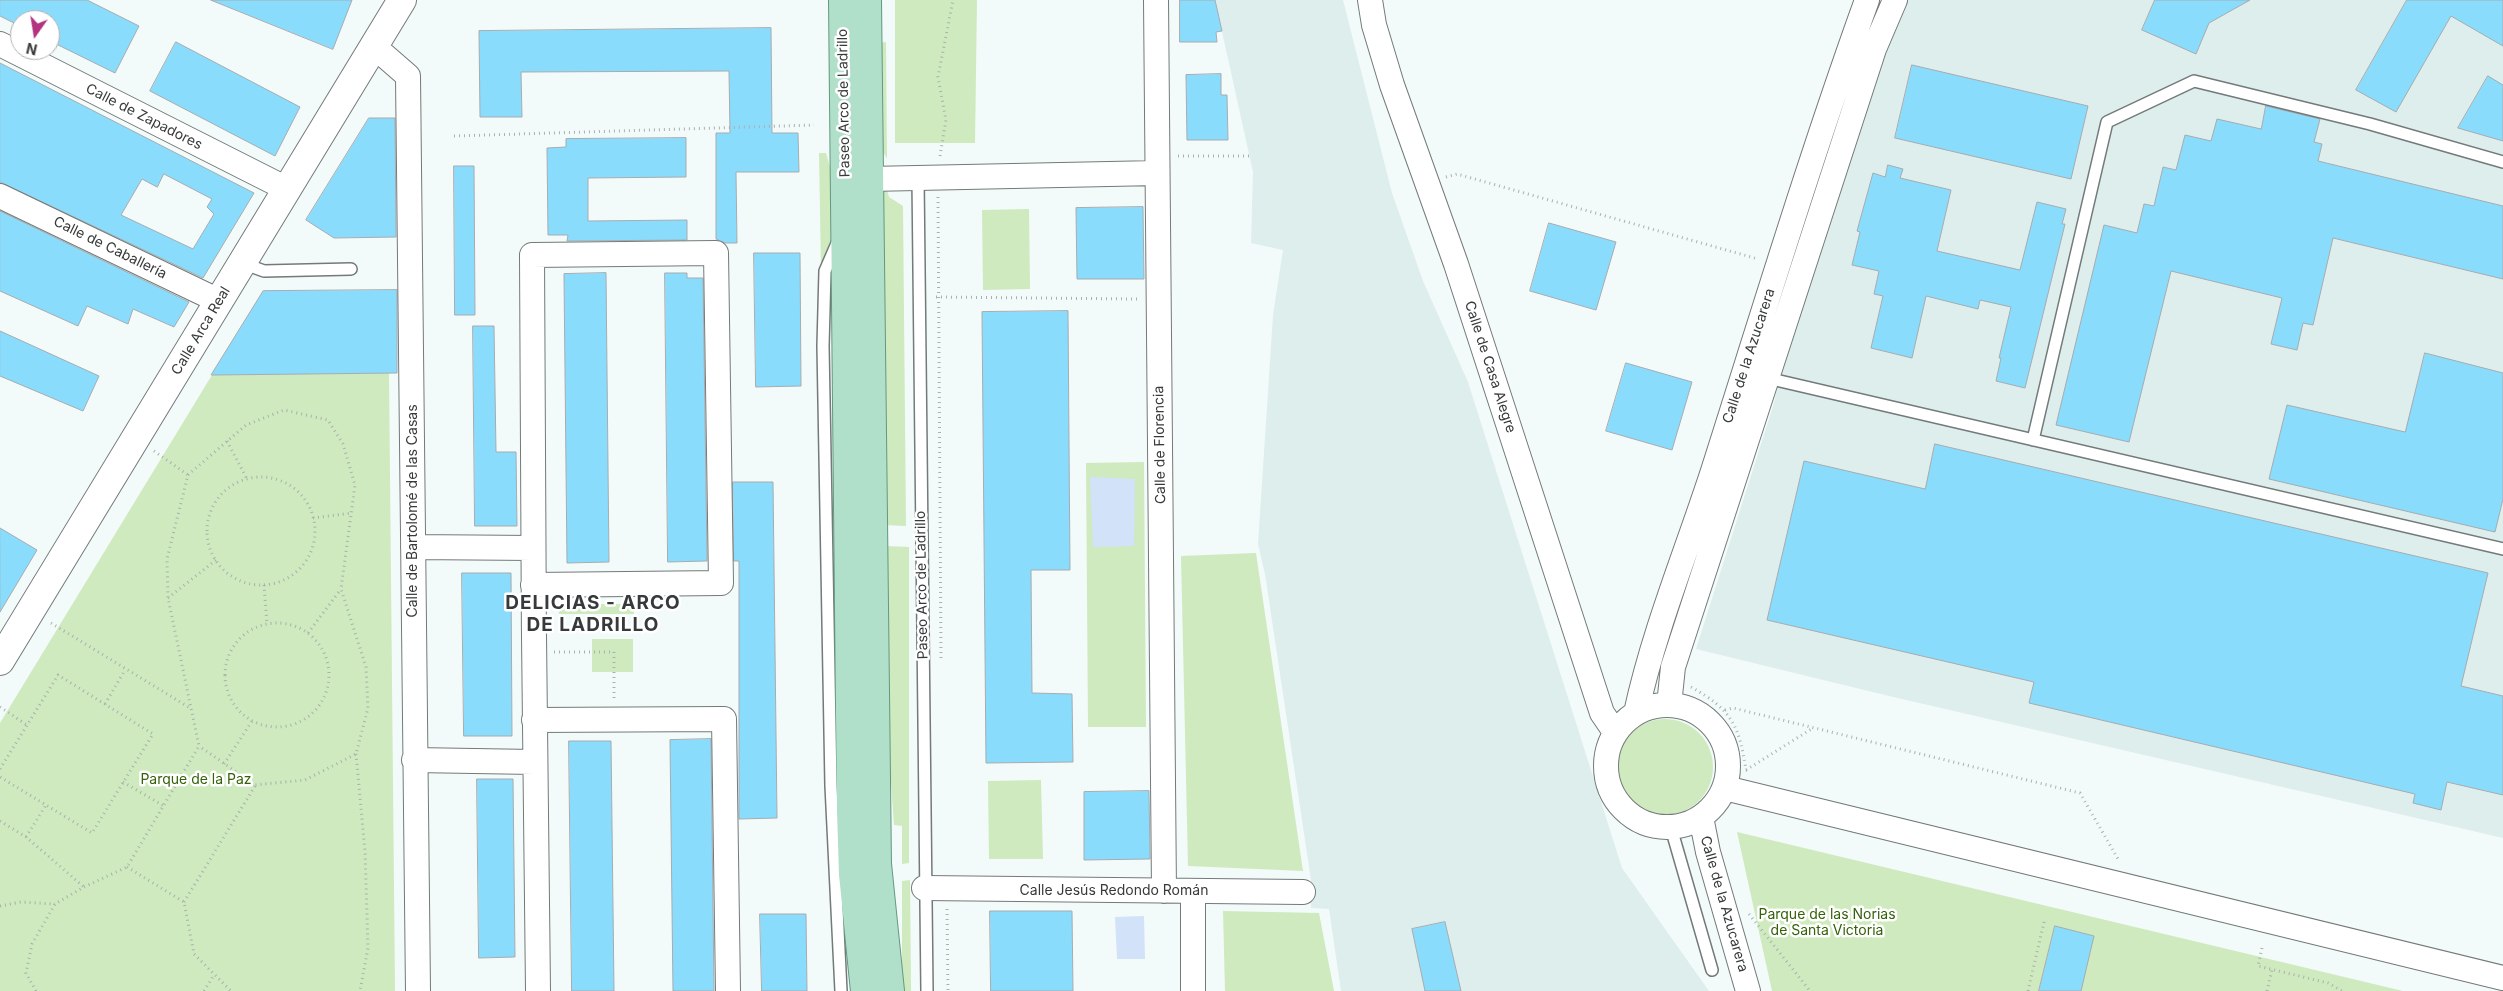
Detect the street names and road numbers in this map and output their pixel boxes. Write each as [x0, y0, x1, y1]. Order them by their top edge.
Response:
street label: Paseo Arco de Ladrillo [834, 28, 854, 178]
street label: Calle de Zapadores [83, 80, 205, 154]
street label: Calle de Caballería [51, 213, 169, 283]
street label: Calle Arca Real [168, 284, 234, 378]
street label: Calle de la Azucarera [1719, 286, 1779, 426]
street label: Calle de Casa Alegre [1461, 299, 1519, 435]
street label: Calle de Florencia [1151, 386, 1169, 504]
street label: Calle de Bartolomé de las Casas [405, 404, 421, 618]
street label: Paseo Arco de Ladrillo [912, 510, 932, 660]
street label: Calle de la Azucarera [1697, 834, 1751, 974]
street label: Calle Jesús Redondo Román [1020, 883, 1208, 899]

